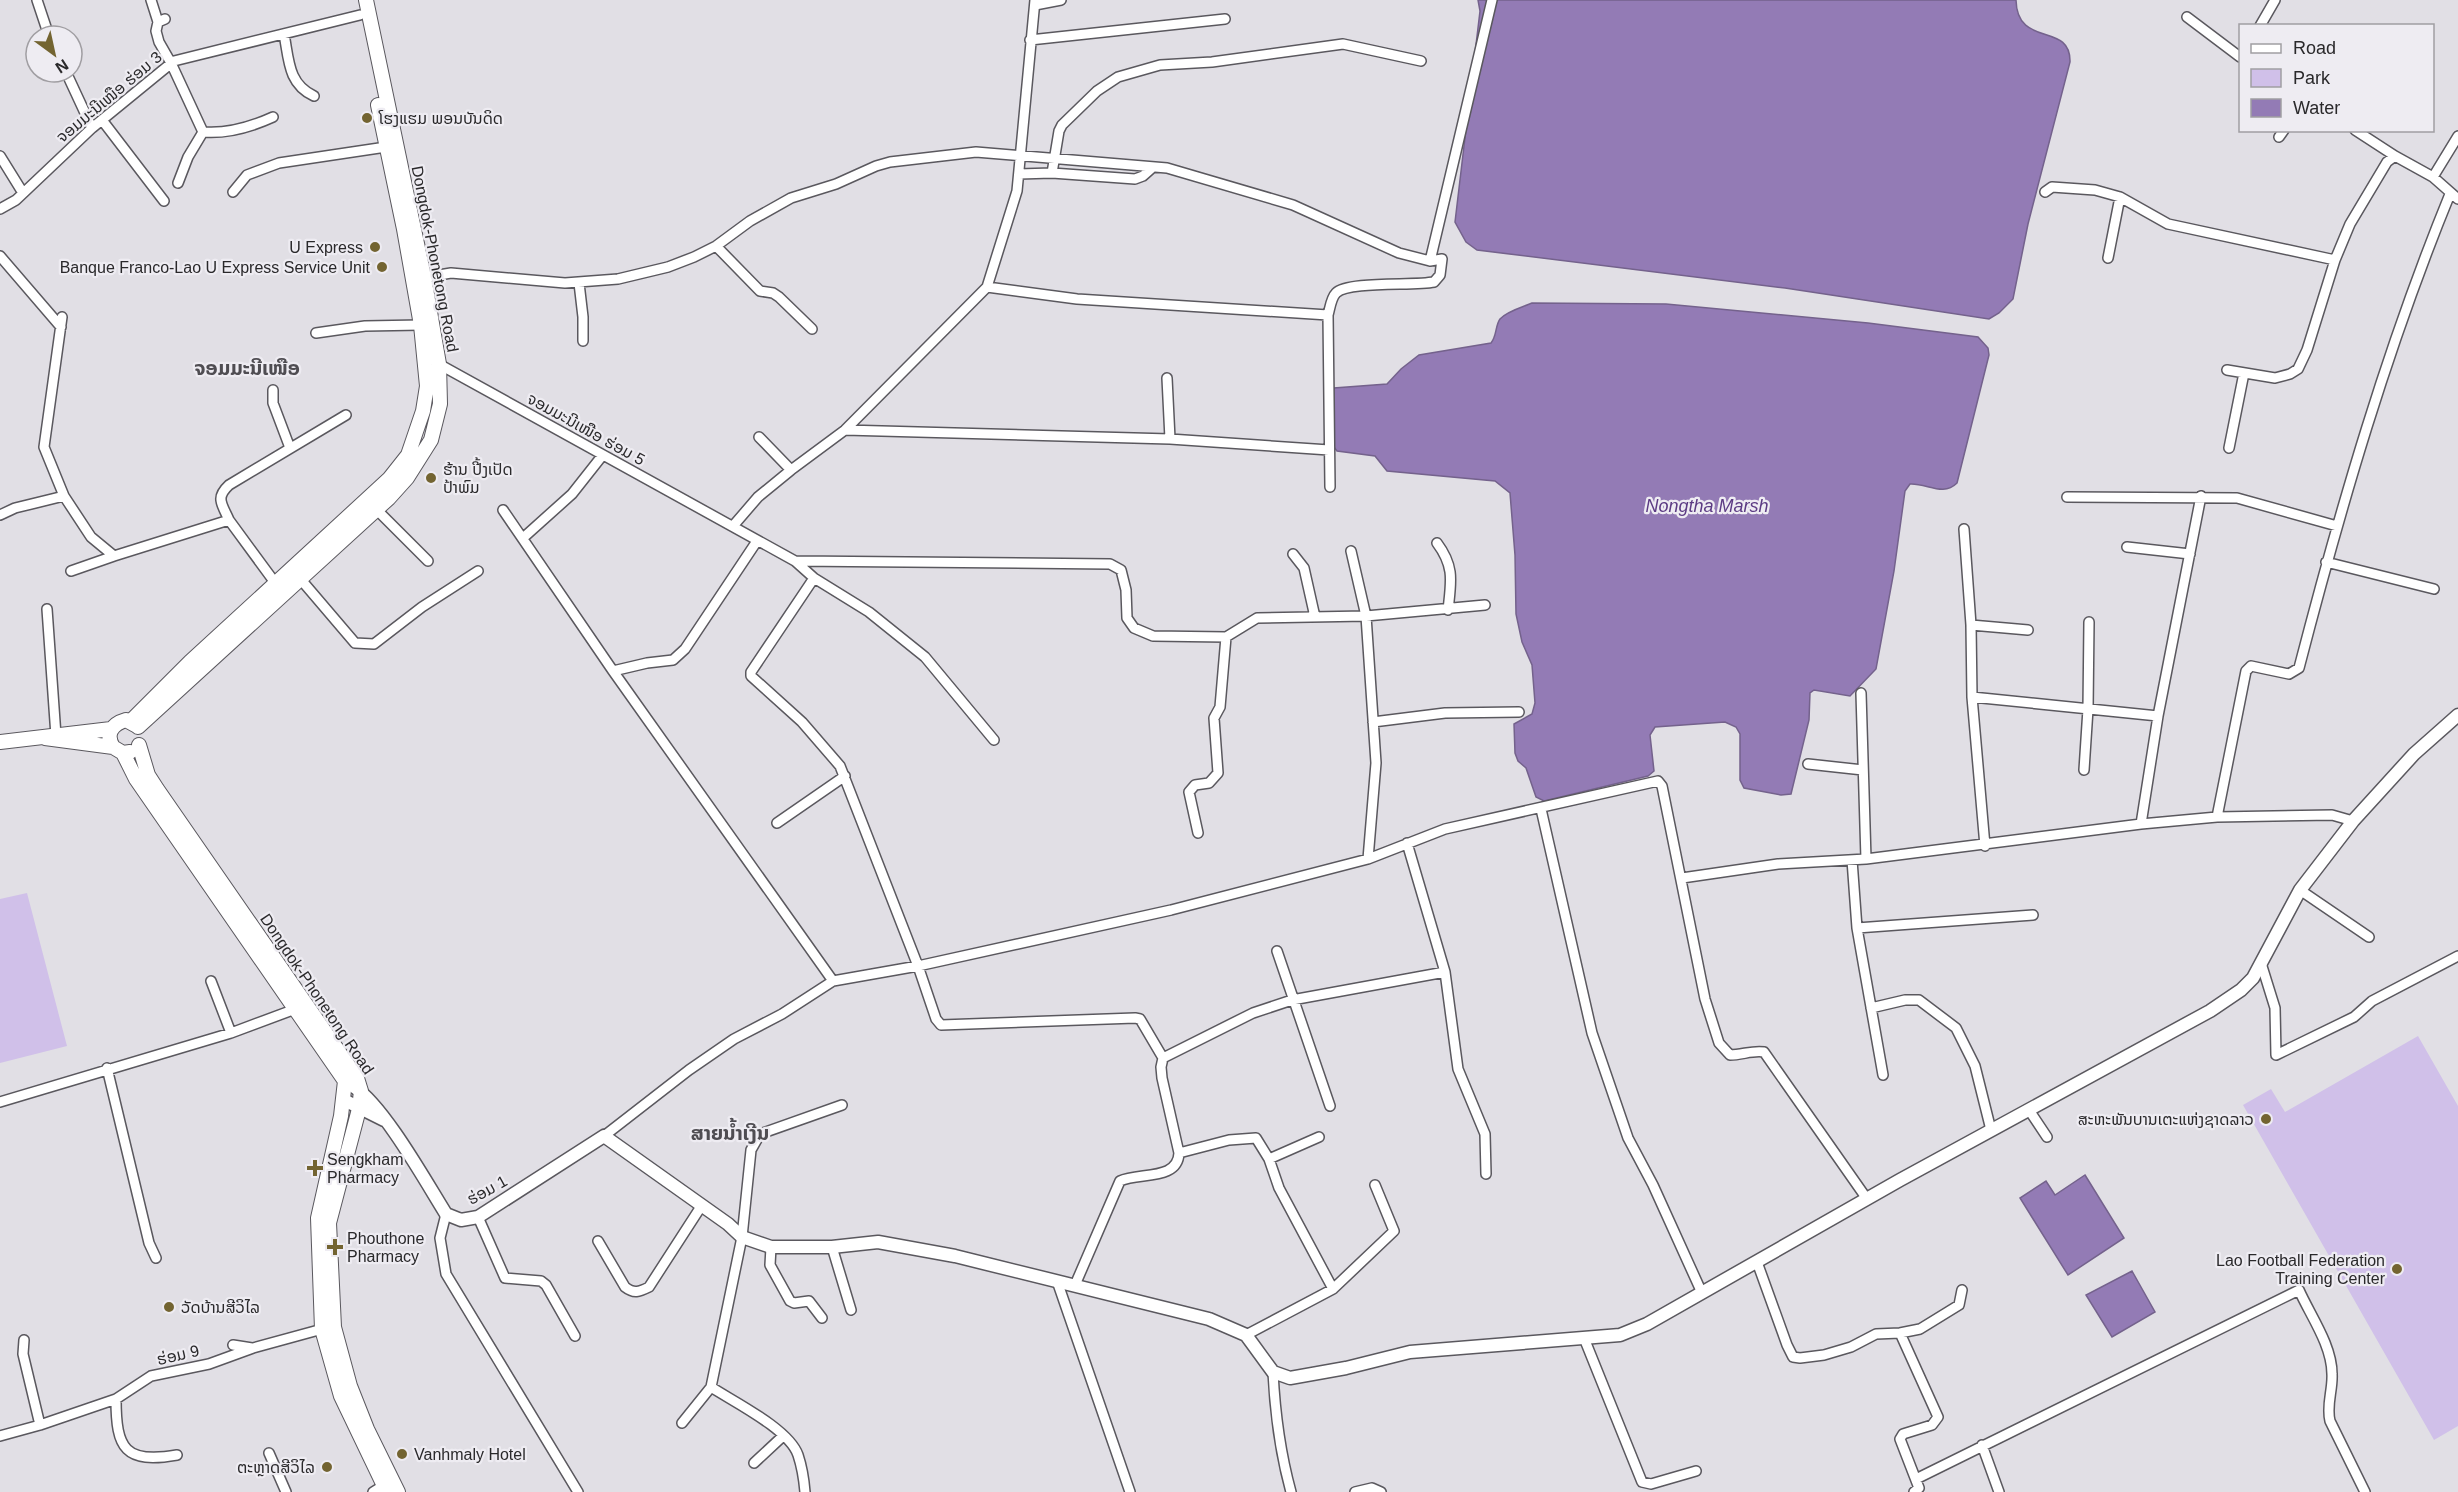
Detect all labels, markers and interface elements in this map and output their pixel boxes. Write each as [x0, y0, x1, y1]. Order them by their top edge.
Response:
north arrow [24, 24, 84, 84]
legend [2239, 24, 2434, 132]
text: Road [2293, 38, 2336, 58]
street label: ຈອມມະນີເໜືອ ຮ່ອມ 3 [53, 48, 165, 146]
text: N [52, 56, 71, 76]
text: Park [2293, 68, 2331, 88]
text: Water [2293, 98, 2340, 118]
place label: ໂຮງແຮມ ພອນບັນດິດ [378, 110, 503, 127]
marker: ໂຮງແຮມ ພອນບັນດິດ [360, 111, 374, 125]
street label: Dongdok-Phonetong Road [409, 164, 461, 354]
place label: U Express [289, 239, 363, 256]
marker: U Express [368, 240, 382, 254]
place label: Banque Franco-Lao U Express Service Unit [60, 259, 371, 276]
marker: Banque Franco-Lao U Express Service Unit [375, 260, 389, 274]
district label: ຈອມມະນີເໜືອ [194, 357, 300, 379]
street label: ຈອມມະນີເໜືອ ຮ່ອມ 5 [524, 390, 648, 468]
place label: ຮ້ານ ປີ້ງເປັດ ປ້າພົມ [443, 457, 513, 496]
marker: ຮ້ານ ປີ້ງເປັດ ປ້າພົມ [424, 471, 438, 485]
water label: Nongtha Marsh [1645, 496, 1769, 516]
street label: Dongdok-Phonetong Road [257, 911, 377, 1077]
place label: ສະຫະພັນບານເຕະແຫ່ງຊາດລາວ [2078, 1111, 2254, 1128]
marker: ສະຫະພັນບານເຕະແຫ່ງຊາດລາວ [2259, 1112, 2273, 1126]
district label: ສາຍນ້ຳເງີນ [691, 1117, 769, 1144]
place label: Sengkham Pharmacy [327, 1151, 404, 1186]
marker: Sengkham Pharmacy [308, 1161, 322, 1175]
street label: ຮ່ອມ 1 [464, 1172, 510, 1208]
place label: Phouthone Pharmacy [347, 1230, 425, 1265]
marker: Phouthone Pharmacy [328, 1240, 342, 1254]
place label: Lao Football Federation Training Center [2216, 1252, 2386, 1287]
marker: Lao Football Federation Training Center [2390, 1262, 2404, 1276]
place label: ວັດບ້ານສີວິໄລ [181, 1299, 260, 1316]
marker: ວັດບ້ານສີວິໄລ [162, 1300, 176, 1314]
street label: ຮ່ອມ 9 [155, 1342, 201, 1368]
place label: Vanhmaly Hotel [414, 1446, 526, 1463]
marker: Vanhmaly Hotel [395, 1447, 409, 1461]
place label: ຕະຫຼາດສີວິໄລ [237, 1459, 315, 1477]
marker: ຕະຫຼາດສີວິໄລ [320, 1460, 334, 1474]

